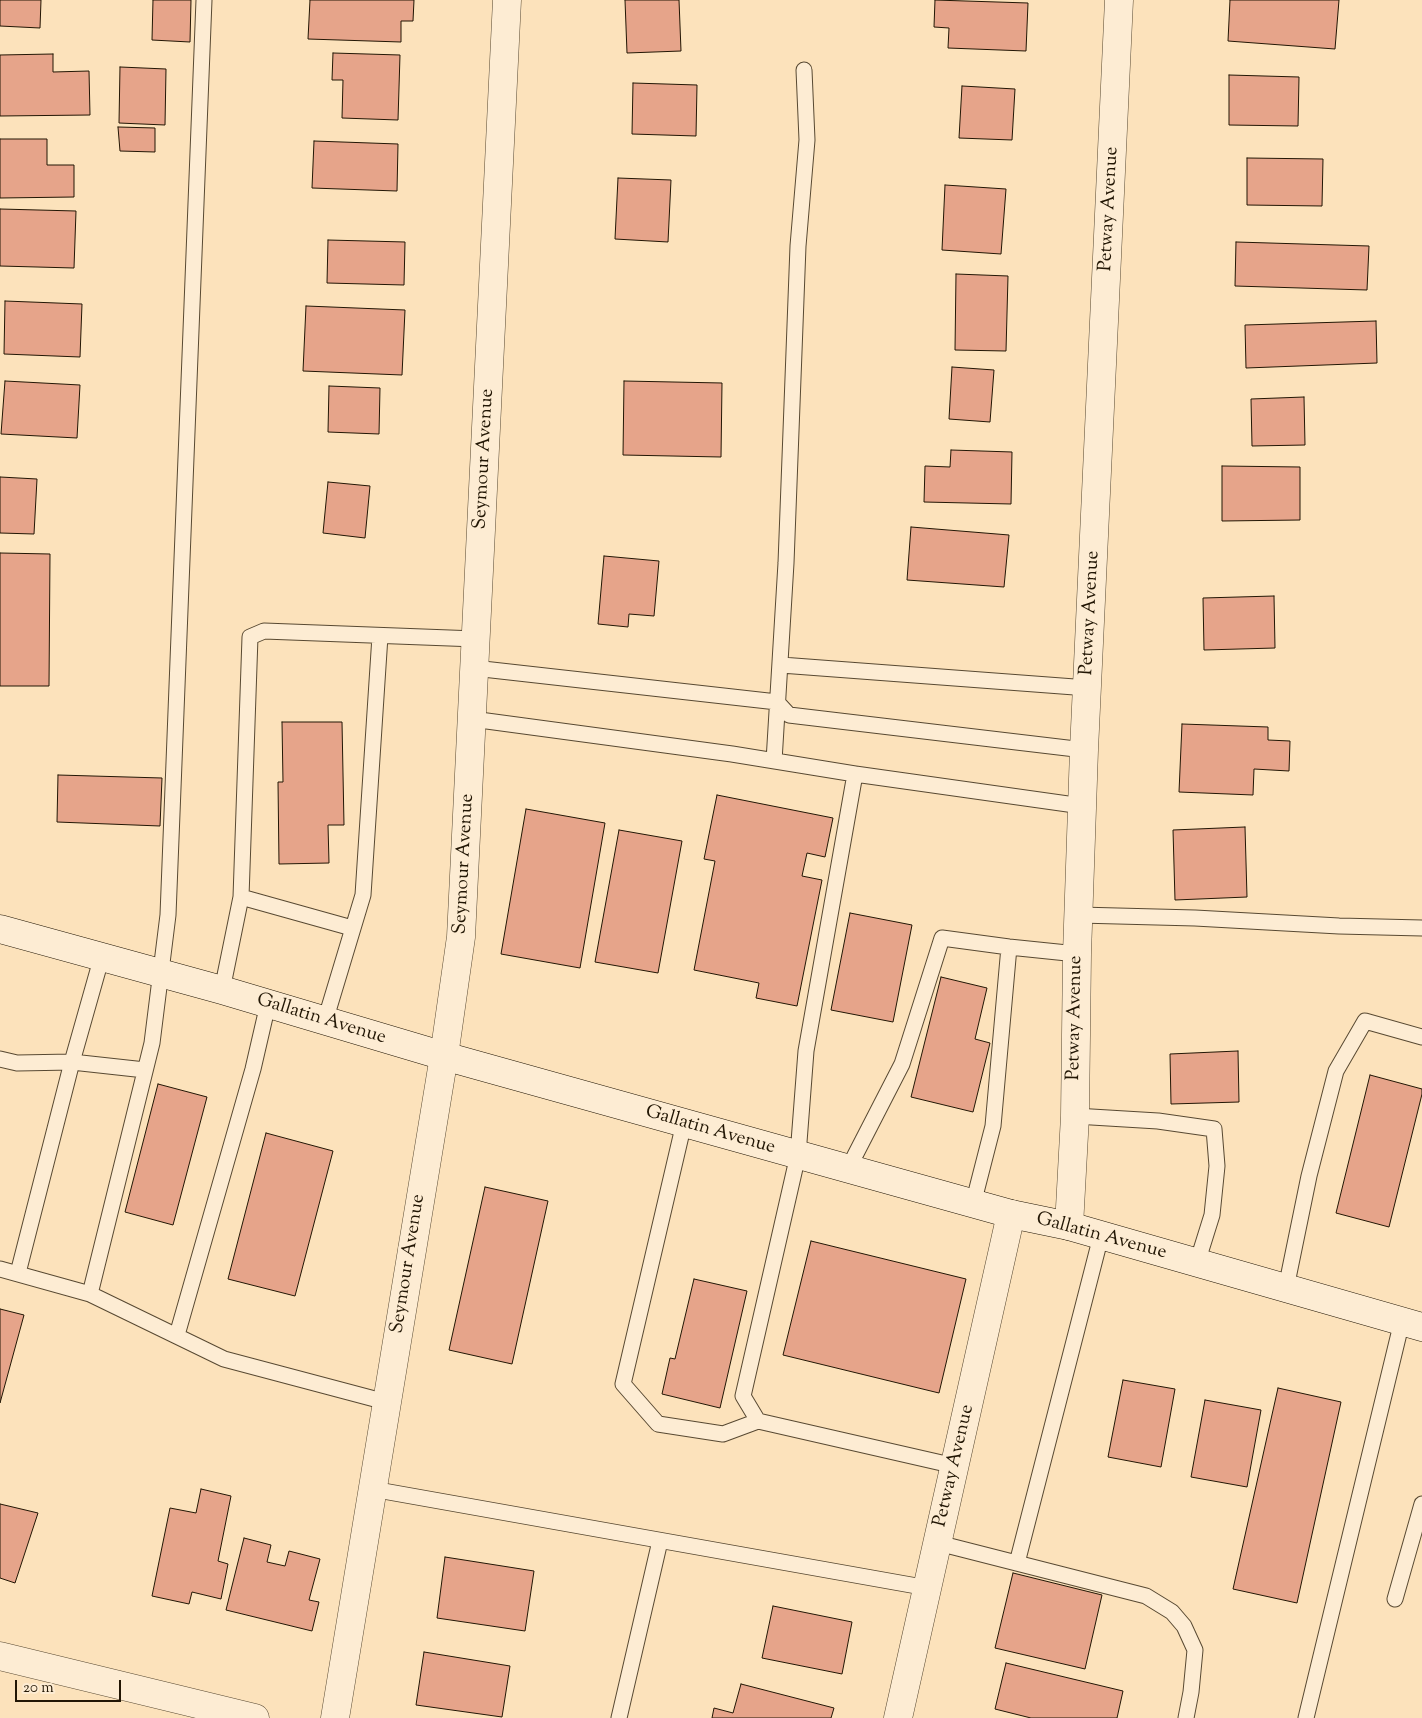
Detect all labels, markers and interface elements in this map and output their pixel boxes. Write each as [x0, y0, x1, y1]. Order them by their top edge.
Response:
street label: Petway Avenue [1095, 146, 1125, 272]
street label: Seymour Avenue [470, 388, 500, 530]
street label: Petway Avenue [1076, 550, 1106, 676]
street label: Seymour Avenue [450, 793, 480, 935]
street label: Petway Avenue [1064, 955, 1088, 1081]
street label: Gallatin Avenue [254, 989, 388, 1051]
street label: Gallatin Avenue [642, 1102, 778, 1160]
street label: Seymour Avenue [387, 1193, 431, 1335]
street label: Gallatin Avenue [1033, 1209, 1169, 1265]
street label: Petway Avenue [930, 1403, 980, 1529]
scale bar [18, 1670, 124, 1702]
text: 20 m [23, 1678, 54, 1699]

